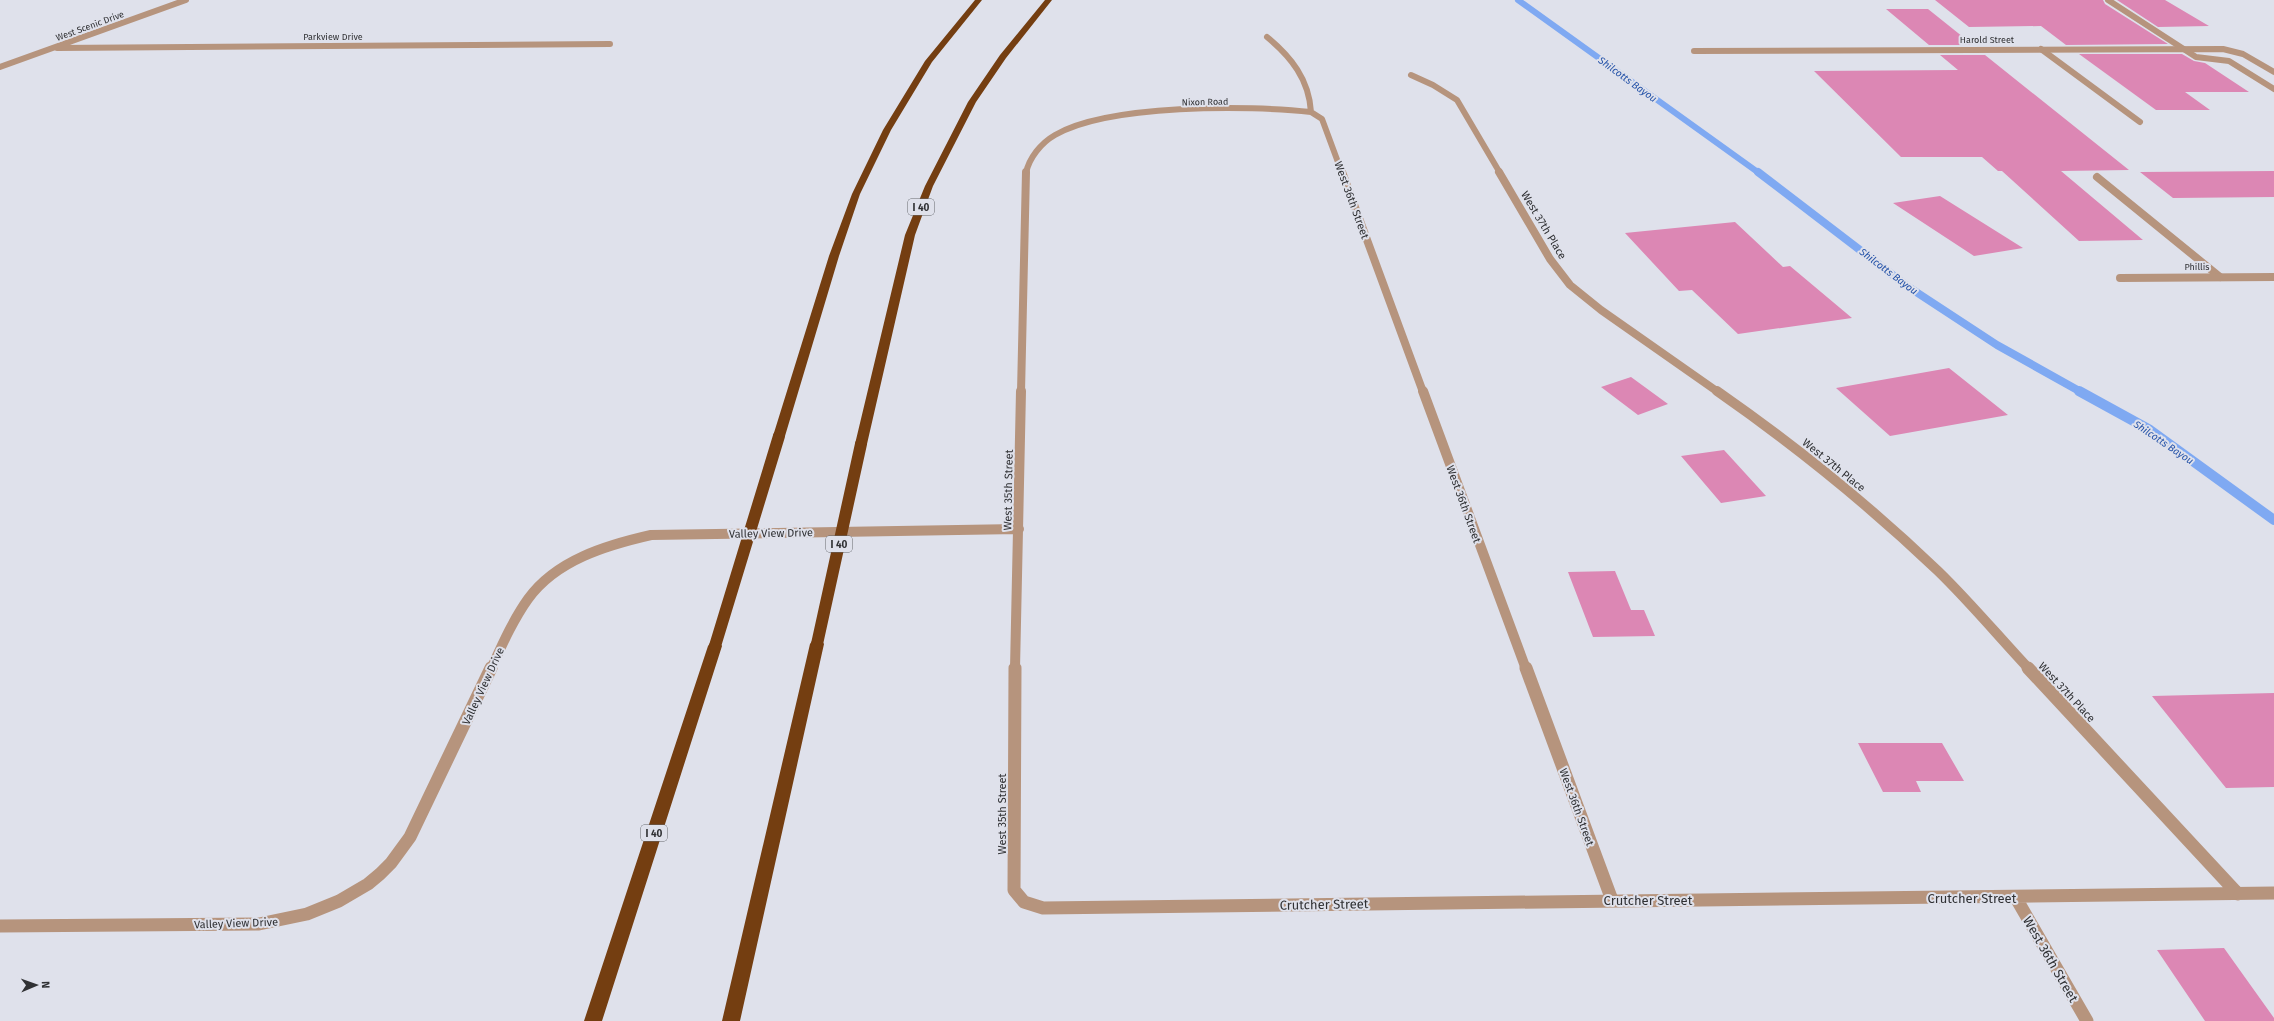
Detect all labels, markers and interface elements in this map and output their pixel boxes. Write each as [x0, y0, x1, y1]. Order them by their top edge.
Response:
street label: West Scenic Drive [55, 9, 125, 43]
street label: Parkview Drive [303, 32, 363, 42]
street label: Harold Street [1960, 35, 2015, 45]
water label: Shilcotts Bayou [1595, 54, 1659, 105]
street label: Nixon Road [1182, 97, 1228, 107]
street label: West 36th Street [1331, 160, 1372, 241]
street label: West 37th Place [1518, 189, 1569, 262]
road number: I 40 [908, 199, 934, 215]
water label: Shilcotts Bayou [1856, 246, 1920, 298]
street label: Phillis [2185, 262, 2209, 272]
water label: Shilcotts Bayou [2130, 418, 2196, 467]
street label: West 37th Place [1800, 436, 1868, 495]
street label: West 35th Street [1001, 449, 1016, 531]
street label: West 36th Street [1443, 464, 1484, 545]
street label: Valley View Drive [729, 526, 813, 541]
road number: I 40 [826, 536, 852, 552]
street label: Valley View Drive [460, 645, 507, 727]
street label: West 37th Place [2036, 660, 2098, 725]
street label: West 36th Street [1556, 767, 1597, 848]
street label: West 35th Street [996, 773, 1009, 855]
road number: I 40 [641, 825, 667, 841]
street label: Crutcher Street [1928, 891, 2017, 906]
street label: Crutcher Street [1604, 893, 1693, 908]
street label: Crutcher Street [1279, 896, 1369, 913]
street label: West 36th Street [2020, 914, 2081, 1005]
street label: Valley View Drive [194, 916, 278, 931]
north arrow [16, 965, 56, 1005]
text: N [39, 981, 52, 989]

